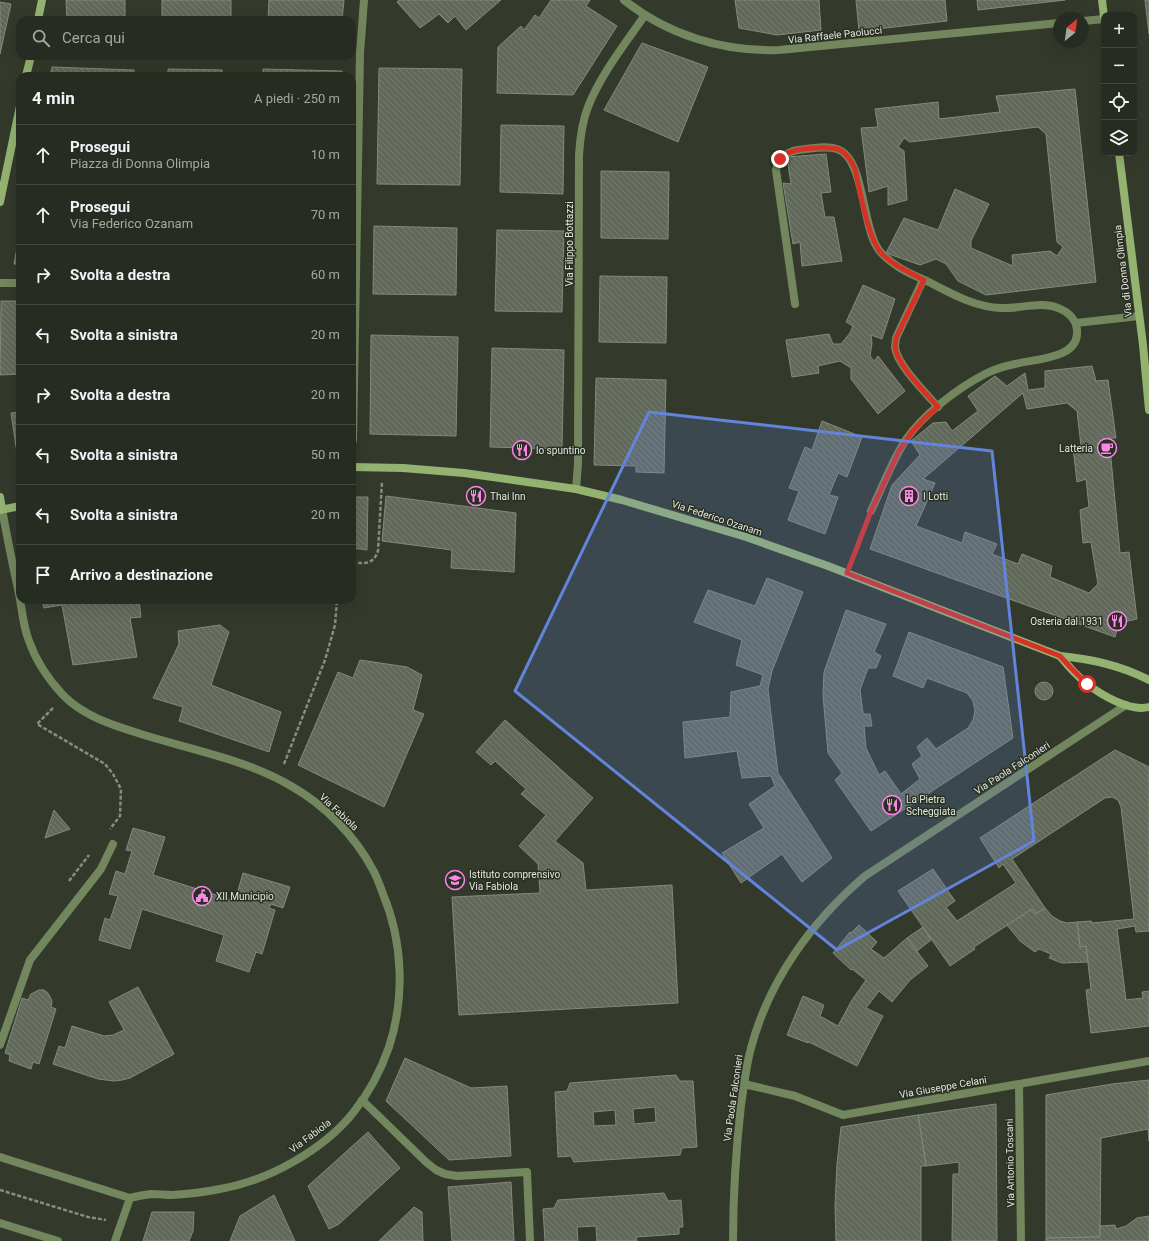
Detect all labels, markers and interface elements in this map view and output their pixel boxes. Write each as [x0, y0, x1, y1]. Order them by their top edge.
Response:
north arrow [1053, 12, 1089, 48]
map controls [1101, 12, 1137, 156]
button: + [1101, 12, 1137, 48]
search box [16, 16, 356, 60]
street label: Via Raffaele Paolucci [787, 25, 883, 45]
icon: search [30, 27, 52, 49]
text: Cerca qui [62, 29, 125, 47]
button: − [1101, 48, 1137, 84]
button: locate [1101, 84, 1137, 120]
text: 4 min [32, 88, 75, 108]
text: A piedi · 250 m [254, 91, 340, 106]
button: layers [1101, 120, 1137, 156]
text: Prosegui [70, 138, 130, 156]
icon: ahead [32, 144, 54, 166]
text: 10 m [311, 147, 340, 162]
route end [771, 150, 789, 168]
text: Piazza di Donna Olimpia [70, 156, 210, 171]
text: Prosegui [70, 198, 130, 216]
street label: Via Filippo Bottazzi [564, 201, 575, 287]
icon: ahead [32, 204, 54, 226]
text: 70 m [311, 207, 340, 222]
text: Via Federico Ozanam [70, 216, 193, 231]
street label: Via di Donna Olimpia [1112, 224, 1134, 318]
icon: right [32, 264, 54, 286]
text: Svolta a destra [70, 266, 170, 284]
text: 60 m [311, 267, 340, 282]
icon: left [32, 324, 54, 346]
text: Svolta a sinistra [70, 326, 178, 344]
text: 20 m [311, 327, 340, 342]
icon: right [32, 384, 54, 406]
text: Svolta a destra [70, 386, 170, 404]
text: 20 m [311, 387, 340, 402]
cafe icon: Latteria [1096, 437, 1118, 459]
restaurant icon: lo spuntino [511, 439, 533, 461]
place label: Latteria [1059, 443, 1093, 454]
icon: left [32, 444, 54, 466]
place label: lo spuntino [536, 445, 586, 456]
text: Svolta a sinistra [70, 446, 178, 464]
text: 50 m [311, 447, 340, 462]
restaurant icon: Thai Inn [465, 485, 487, 507]
building icon: I Lotti [898, 485, 920, 507]
place label: Thai Inn [490, 491, 526, 502]
place label: I Lotti [923, 491, 948, 502]
street label: Via Federico Ozanam [670, 498, 764, 538]
icon: left [32, 504, 54, 526]
text: Svolta a sinistra [70, 506, 178, 524]
text: 20 m [311, 507, 340, 522]
icon: arrive [32, 564, 54, 586]
text: Arrivo a destinazione [70, 566, 213, 584]
restaurant icon: Osteria dal 1931 [1106, 610, 1128, 632]
place label: Osteria dal 1931 [1030, 616, 1103, 627]
route start [1078, 675, 1096, 693]
street label: Via Paola Falconieri [972, 739, 1052, 797]
street label: Via Fabiola [317, 791, 361, 833]
restaurant icon: La Pietra Scheggiata [881, 794, 903, 816]
place label: La Pietra Scheggiata [906, 794, 956, 817]
school or university icon: Istituto comprensivo Via Fabiola [444, 869, 466, 891]
place label: Istituto comprensivo Via Fabiola [469, 869, 561, 892]
public building icon: XII Municipio [191, 885, 213, 907]
place label: XII Municipio [216, 891, 274, 902]
street label: Via Paola Falconieri [721, 1054, 745, 1142]
street label: Via Giuseppe Celani [898, 1074, 988, 1100]
street label: Via Fabiola [287, 1117, 333, 1155]
street label: Via Antonio Toscani [1004, 1119, 1016, 1207]

